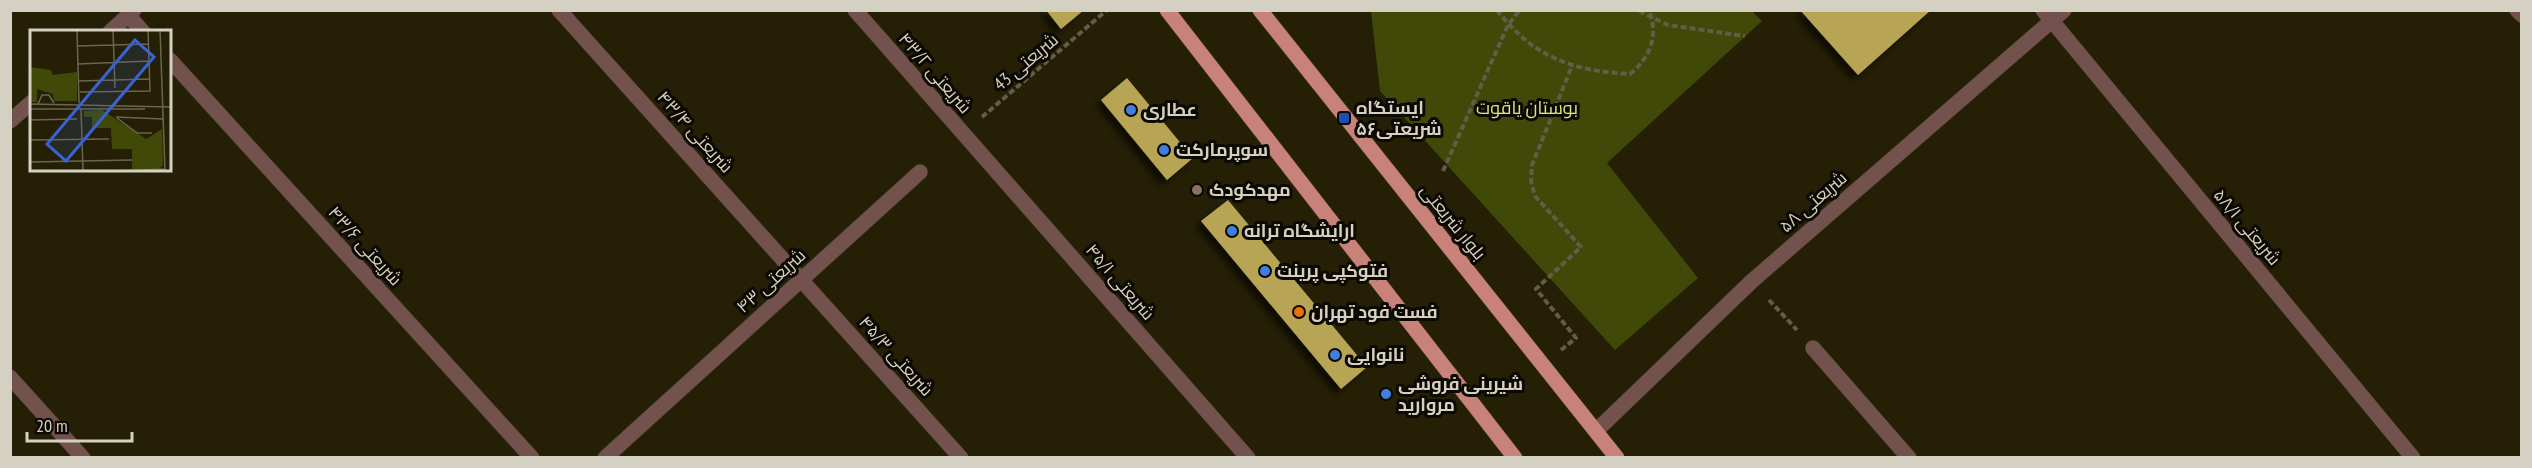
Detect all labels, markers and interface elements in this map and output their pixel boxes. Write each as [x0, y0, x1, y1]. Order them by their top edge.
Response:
street label: شریعتی ۴۳/۲ [894, 27, 977, 118]
street label: شریعتی 43 [989, 28, 1063, 95]
inset map [30, 30, 171, 171]
street label: شریعتی ۴۳/۴ [652, 86, 738, 178]
place label: ایستگاه شریعتی۵۶ [1356, 96, 1442, 140]
park label: بوستان یاقوت [1476, 96, 1578, 119]
place label: عطاری [1143, 98, 1197, 121]
marker: عطاری [1124, 103, 1138, 117]
marker: ایستگاه شریعتی۵۶ [1337, 111, 1351, 125]
place label: سوپرمارکت [1176, 138, 1268, 162]
marker: سوپرمارکت [1157, 143, 1171, 157]
street label: شریعتی ۵۸ [1774, 166, 1851, 237]
place label: مهدکودک [1209, 178, 1291, 201]
street label: بلوار شریعتی [1416, 179, 1491, 265]
marker: مهدکودک [1190, 183, 1204, 197]
street label: شریعتی ۵۸/۱ [2209, 184, 2286, 270]
street label: شریعتی ۴۳/۶ [324, 201, 407, 290]
place label: ارایشگاه ترانه [1244, 219, 1355, 242]
marker: ارایشگاه ترانه [1225, 224, 1239, 238]
street label: شریعتی ۴۵/۱ [1081, 239, 1160, 325]
street label: شریعتی ۴۳ [731, 244, 810, 318]
place label: فتوکپی پرینت [1277, 259, 1388, 283]
marker: فتوکپی پرینت [1258, 264, 1272, 278]
place label: فست فود تهران [1311, 300, 1438, 323]
marker: فست فود تهران [1292, 305, 1306, 319]
street label: شریعتی ۴۵/۳ [854, 311, 939, 401]
place label: نانوایی [1347, 343, 1404, 366]
marker: نانوایی [1328, 348, 1342, 362]
place label: شیرینی فروشی مروارید [1398, 372, 1523, 416]
marker: شیرینی فروشی مروارید [1379, 387, 1393, 401]
scale bar [27, 405, 132, 443]
text: 20 m [36, 414, 68, 437]

